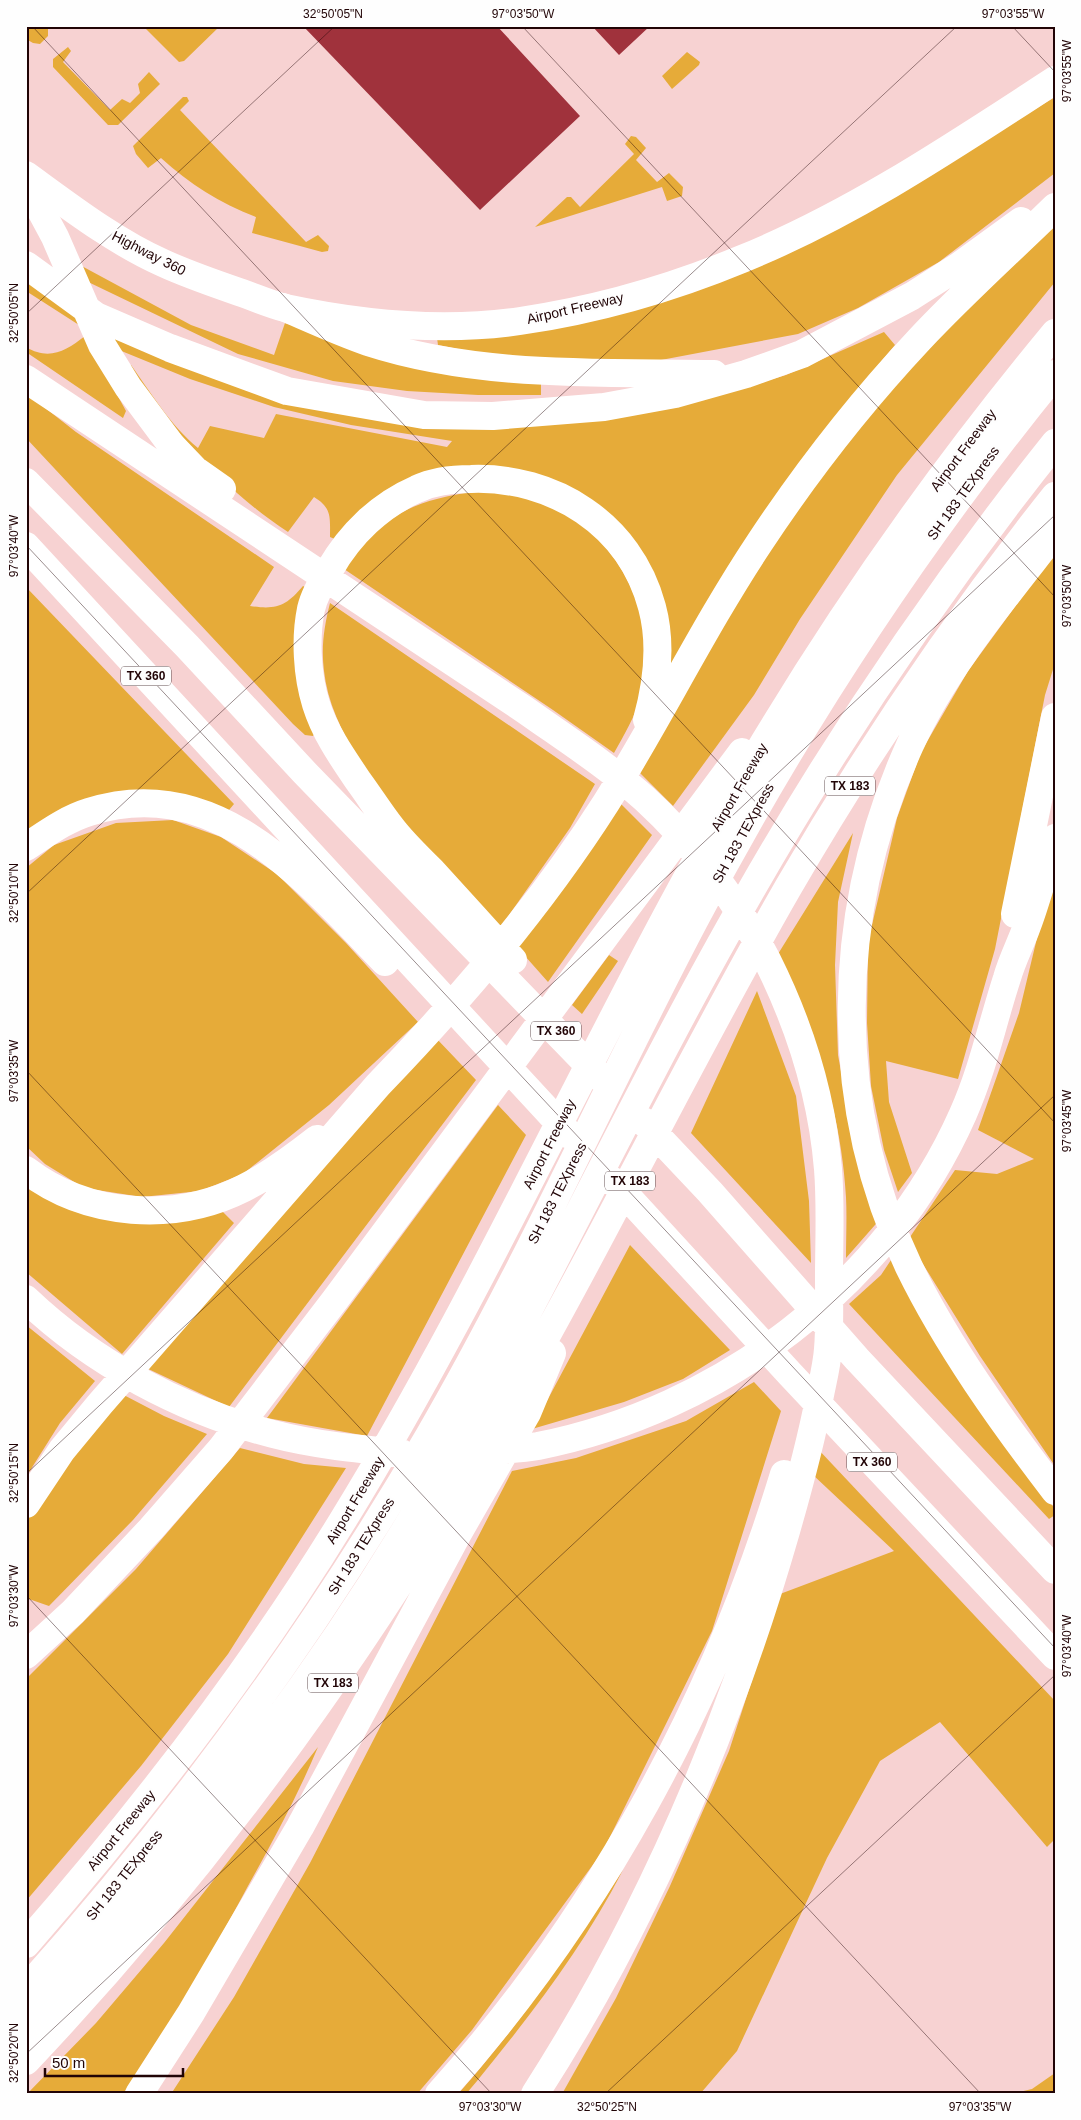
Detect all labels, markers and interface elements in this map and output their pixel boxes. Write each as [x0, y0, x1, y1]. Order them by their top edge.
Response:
text: 32°50'05"N [303, 7, 363, 21]
text: 97°03'50"W [492, 7, 555, 21]
text: 97°03'55"W [982, 7, 1045, 21]
text: 97°03'55"W [1060, 39, 1074, 102]
street label: Highway 360 [109, 227, 189, 279]
text: 32°50'05"N [7, 283, 21, 343]
street label: Airport Freeway [525, 289, 625, 327]
street label: Airport Freeway [927, 406, 999, 494]
street label: SH 183 TEXpress [924, 443, 1002, 543]
text: 97°03'40"W [7, 514, 21, 577]
text: 97°03'50"W [1060, 564, 1074, 627]
road number: TX 360 [121, 666, 171, 686]
street label: Airport Freeway [707, 740, 771, 834]
road number: TX 183 [825, 776, 875, 796]
street label: SH 183 TEXpress [709, 780, 777, 886]
text: 32°50'10"N [7, 863, 21, 923]
road number: TX 360 [531, 1021, 581, 1040]
text: 97°03'35"W [7, 1039, 21, 1102]
text: 97°03'45"W [1060, 1089, 1074, 1152]
street label: Airport Freeway [519, 1096, 579, 1192]
street label: SH 183 TEXpress [524, 1140, 590, 1246]
road number: TX 183 [605, 1172, 655, 1190]
text: 32°50'15"N [7, 1443, 21, 1503]
road number: TX 360 [847, 1452, 897, 1471]
street label: Airport Freeway [323, 1454, 387, 1546]
street label: SH 183 TEXpress [325, 1494, 397, 1598]
text: 97°03'30"W [7, 1564, 21, 1627]
text: 97°03'40"W [1060, 1614, 1074, 1677]
road number: TX 183 [308, 1674, 358, 1692]
street label: Airport Freeway [84, 1787, 158, 1873]
street label: SH 183 TEXpress [83, 1827, 165, 1923]
text: 32°50'20"N [7, 2023, 21, 2083]
scale bar [45, 2045, 182, 2077]
text: 50 m [52, 2054, 85, 2071]
text: 97°03'30"W [459, 2100, 522, 2114]
text: 32°50'25"N [577, 2100, 637, 2114]
text: 97°03'35"W [949, 2100, 1012, 2114]

